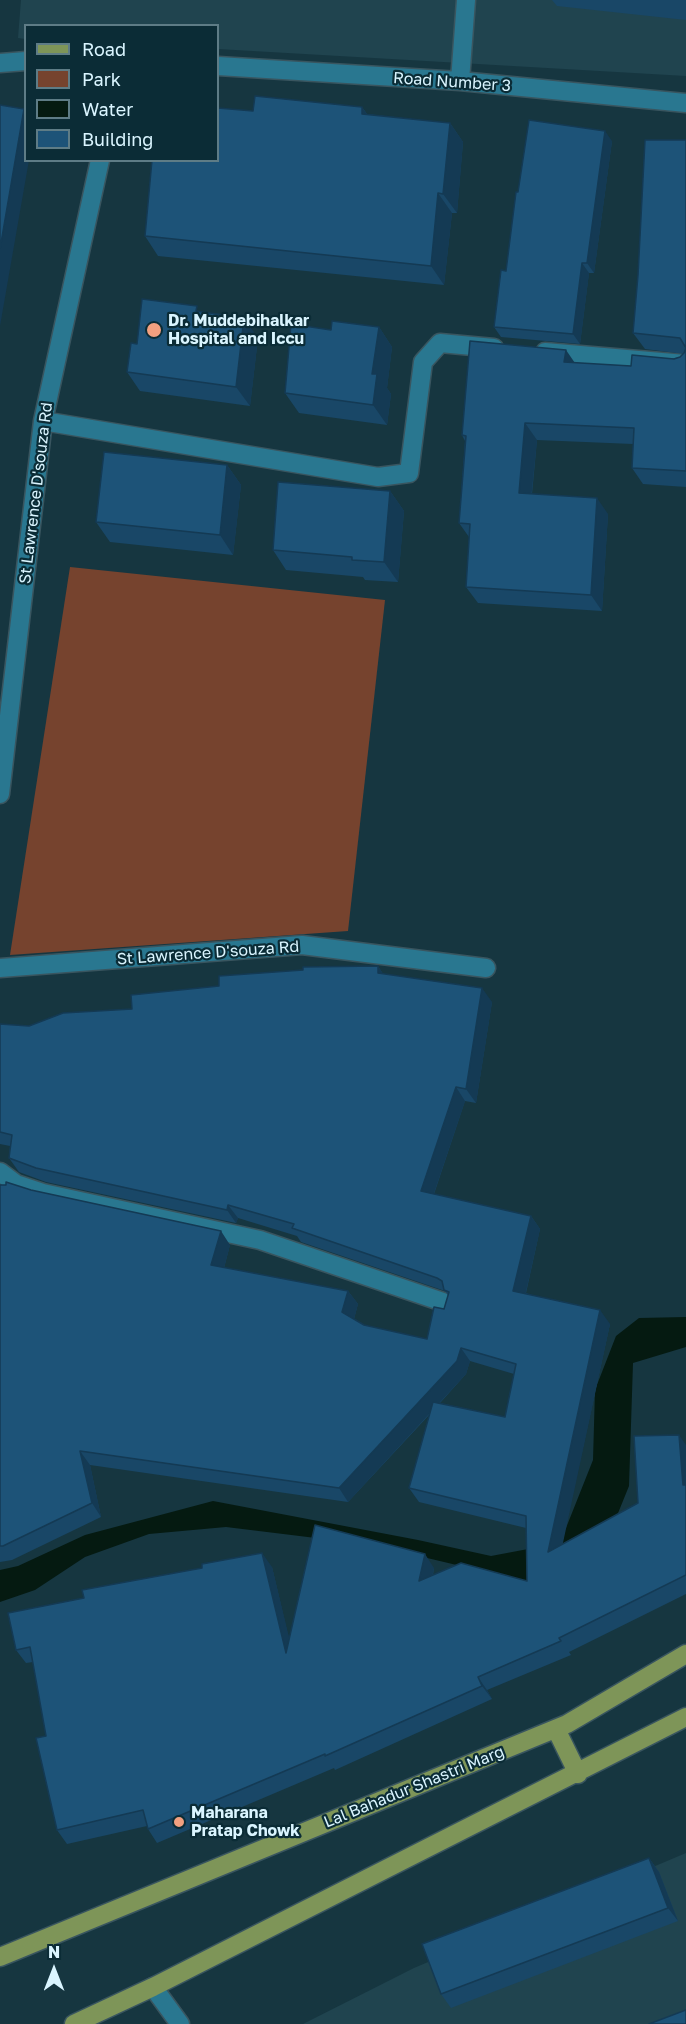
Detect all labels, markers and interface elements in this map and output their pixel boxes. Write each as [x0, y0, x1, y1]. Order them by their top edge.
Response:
legend [24, 24, 219, 162]
text: Road [82, 38, 126, 60]
text: Park [82, 68, 121, 90]
street label: Road Number 3 [393, 68, 511, 96]
text: Water [82, 98, 133, 120]
text: Building [82, 128, 153, 150]
place label: Dr. Muddebihalkar Hospital and Iccu [168, 311, 309, 349]
marker: Dr. Muddebihalkar Hospital and Iccu [145, 321, 163, 339]
street label: St Lawrence D'souza Rd [15, 401, 57, 585]
street label: St Lawrence D'souza Rd [116, 937, 300, 969]
street label: Lal Bahadur Shastri Marg [321, 1742, 507, 1832]
place label: Maharana Pratap Chowk [191, 1803, 300, 1841]
marker: Maharana Pratap Chowk [172, 1815, 186, 1829]
north arrow [24, 1940, 84, 2000]
text: N [48, 1942, 60, 1962]

